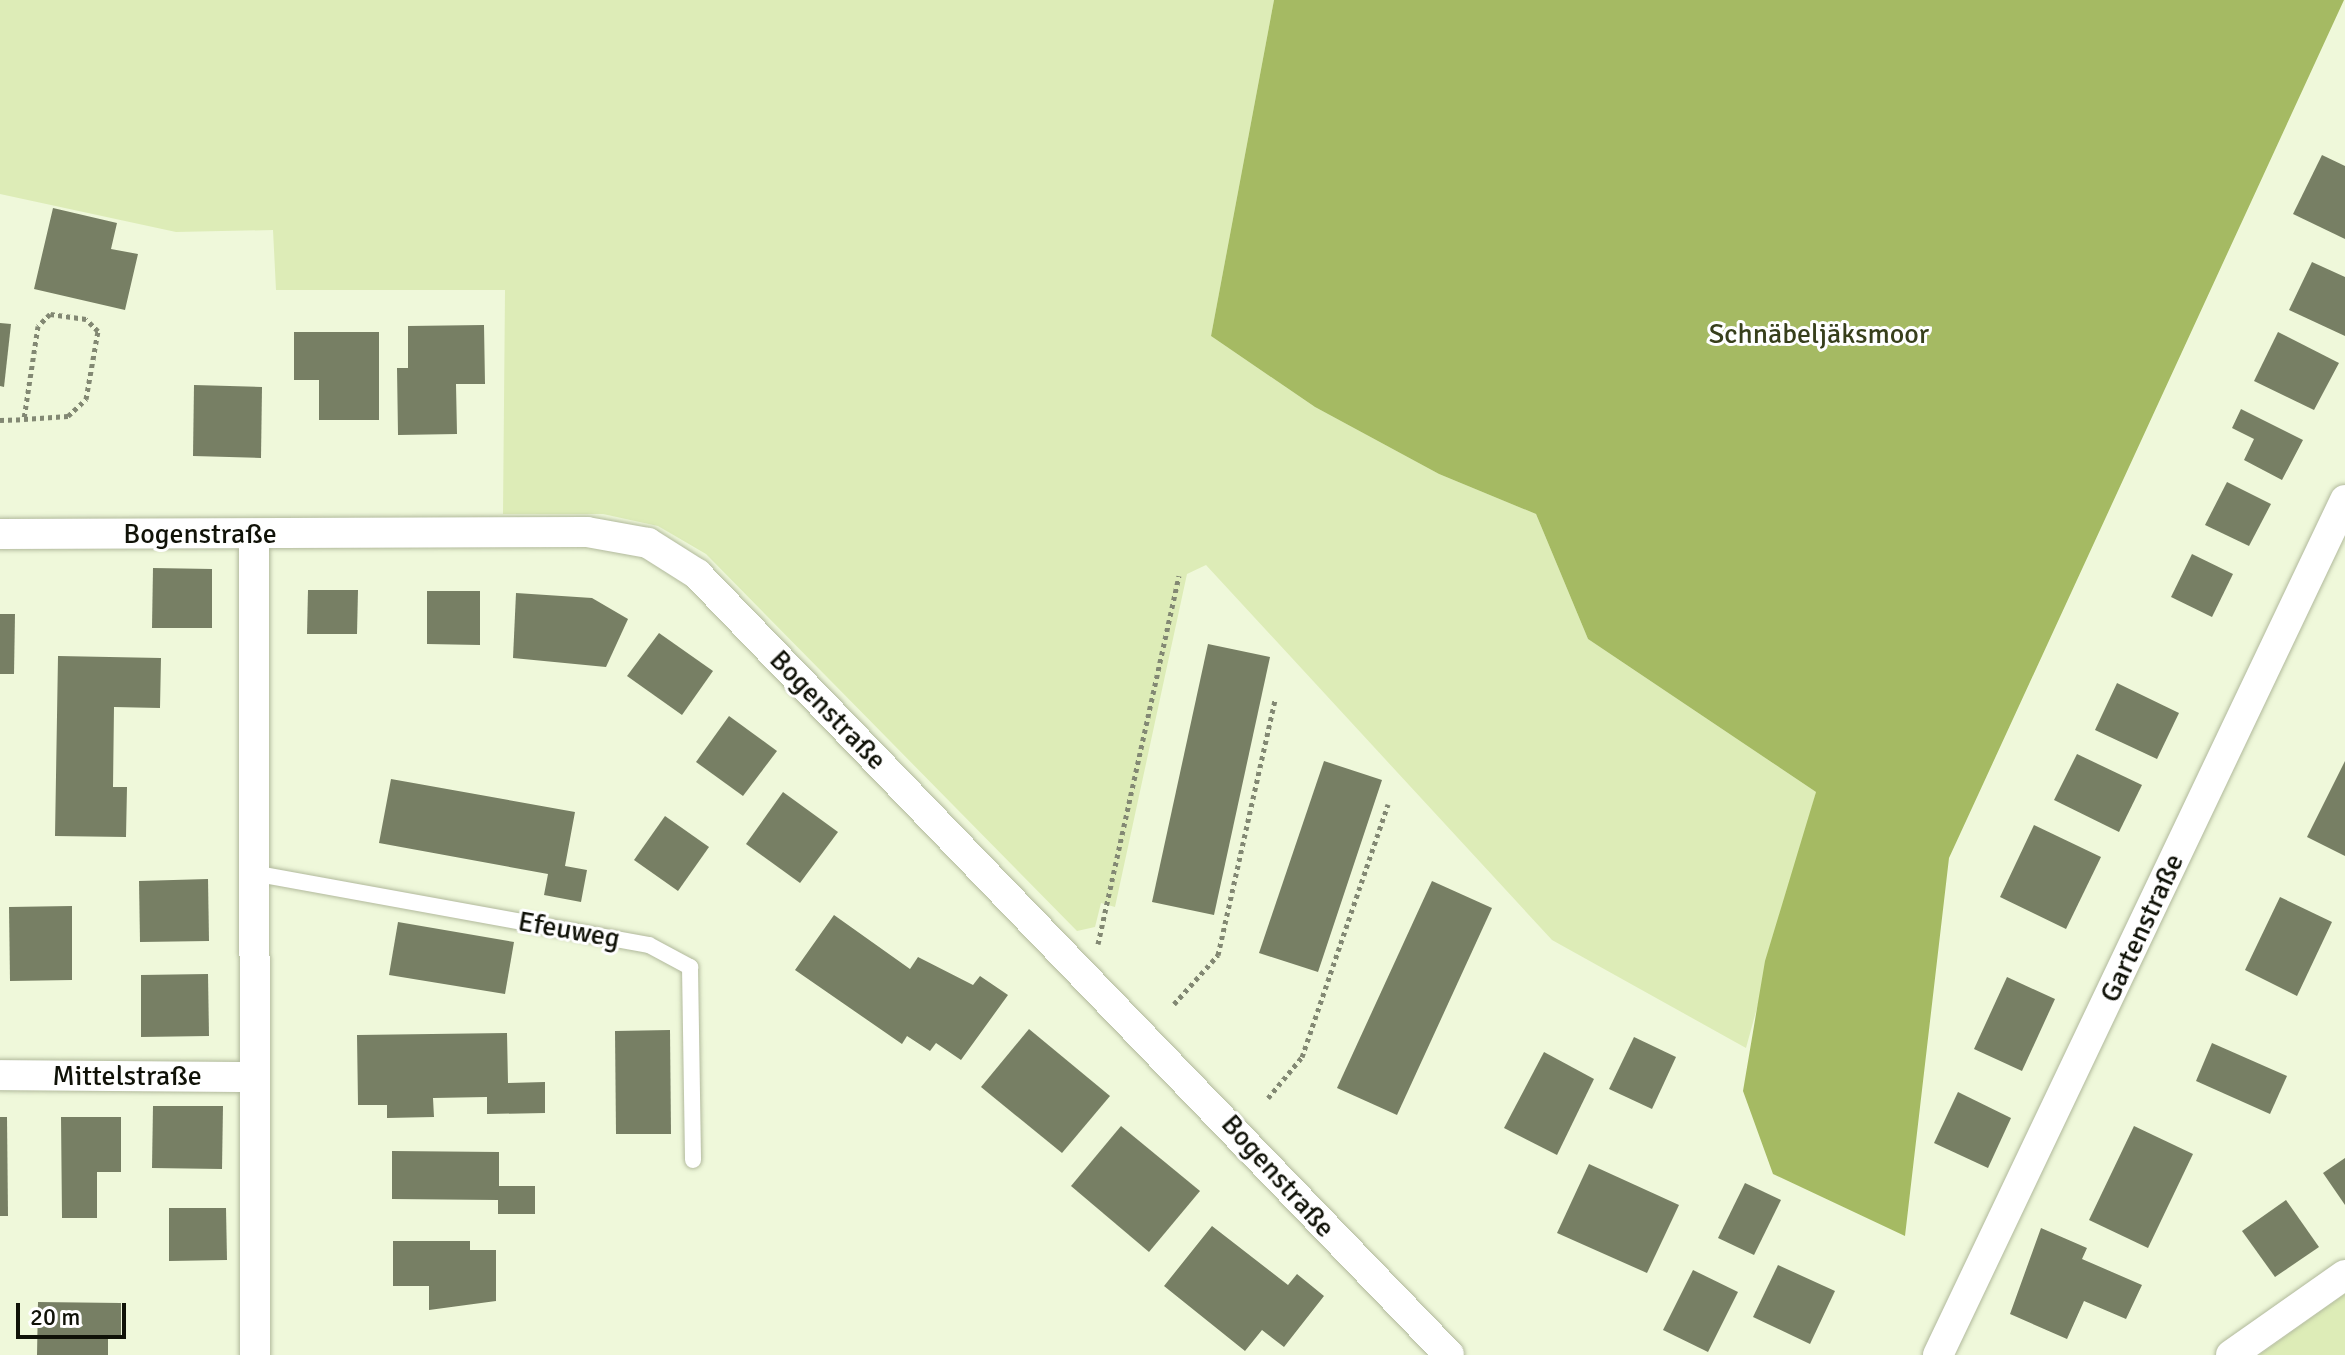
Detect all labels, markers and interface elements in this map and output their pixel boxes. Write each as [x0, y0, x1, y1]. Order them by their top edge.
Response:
park label: Schnäbeljäksmoor [1709, 317, 1929, 351]
street label: Bogenstraße [123, 517, 277, 551]
street label: Bogenstraße [763, 643, 893, 777]
street label: Gartenstraße [2093, 848, 2191, 1008]
street label: Efeuweg [515, 905, 623, 955]
street label: Mittelstraße [52, 1059, 202, 1093]
street label: Bogenstraße [1214, 1108, 1342, 1244]
scale bar [20, 1287, 130, 1337]
text: 20 m [30, 1302, 80, 1332]

